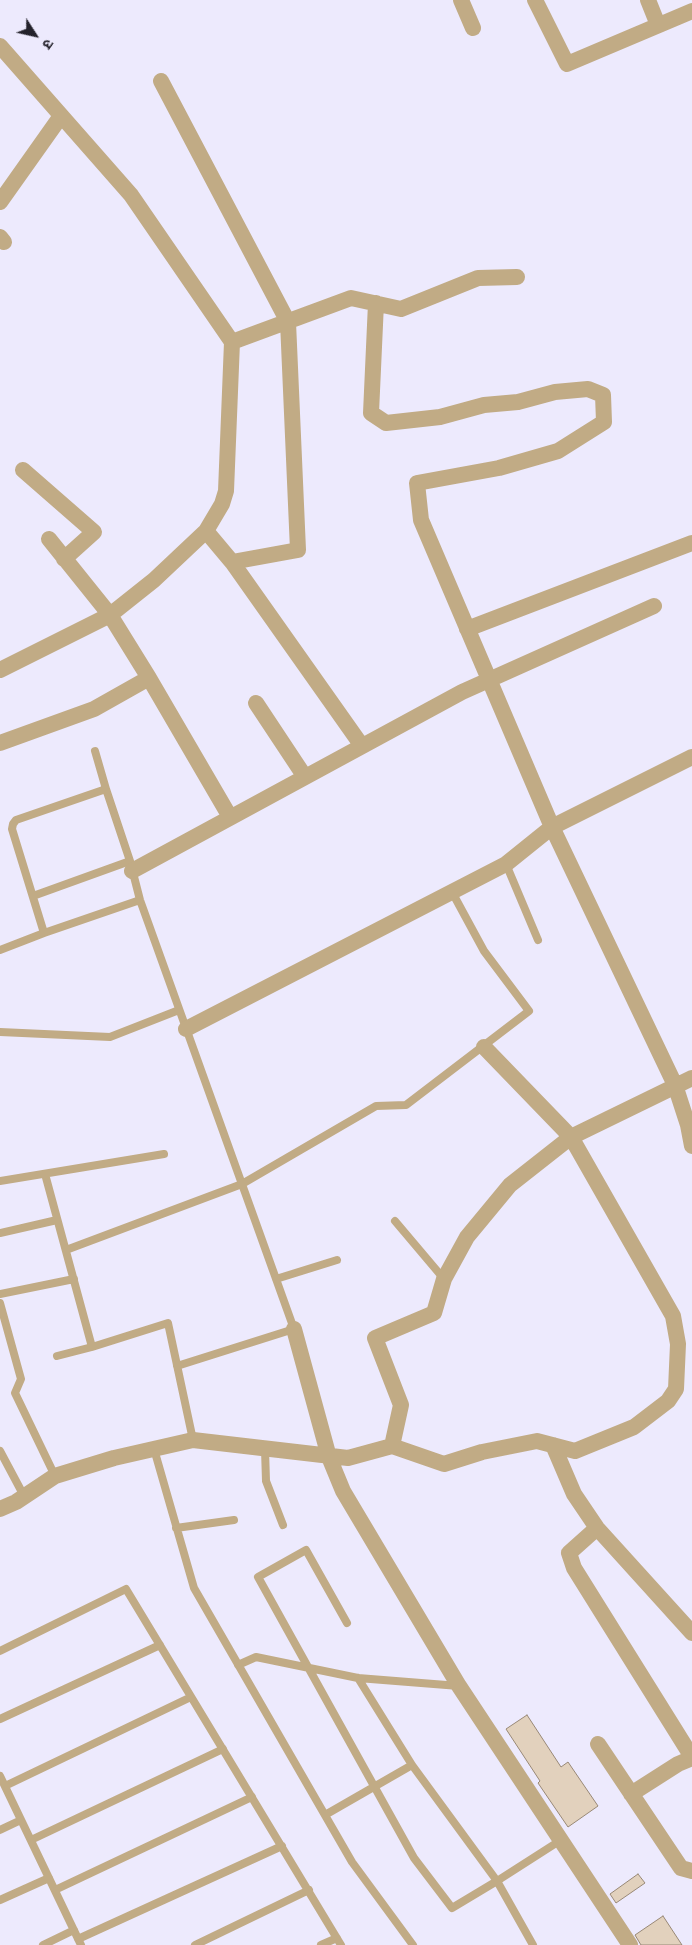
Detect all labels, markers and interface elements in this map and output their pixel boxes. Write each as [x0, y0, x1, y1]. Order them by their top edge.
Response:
north arrow [10, 10, 60, 60]
text: उ [39, 36, 56, 52]

